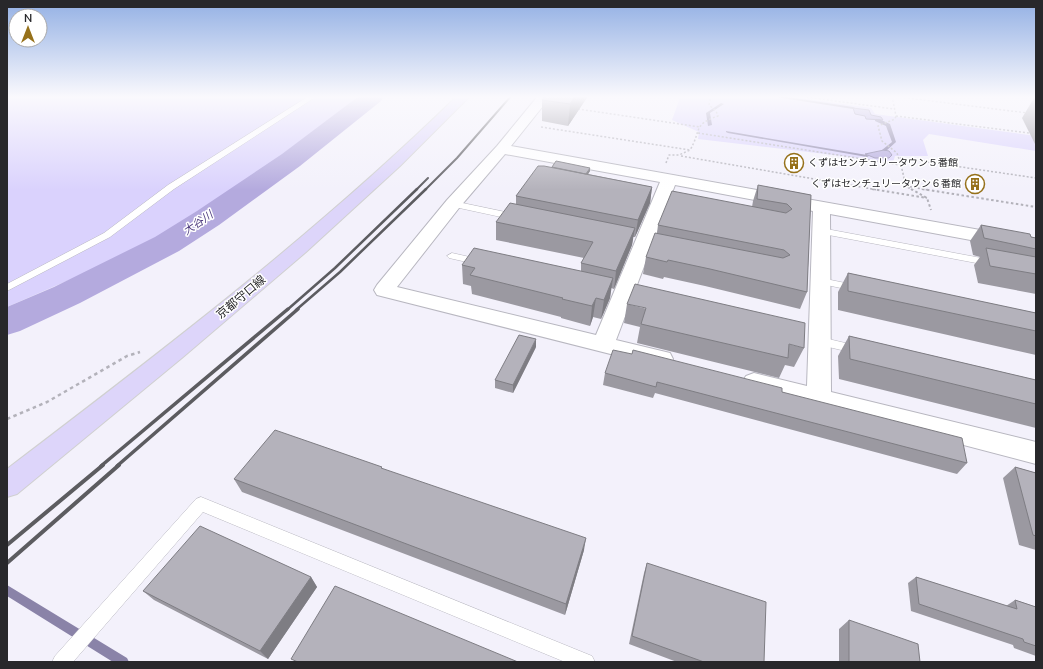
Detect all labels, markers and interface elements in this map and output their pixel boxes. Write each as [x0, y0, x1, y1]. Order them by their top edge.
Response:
north arrow [8, 8, 48, 48]
text: N [24, 11, 32, 26]
building icon: くずはセンチュリータウン５番館 [783, 152, 805, 174]
place label: くずはセンチュリータウン５番館 [808, 156, 958, 170]
building icon: くずはセンチュリータウン６番館 [964, 173, 986, 195]
place label: くずはセンチュリータウン６番館 [811, 177, 961, 191]
water label: 大谷川 [180, 207, 217, 238]
street label: 京都守口線 [213, 272, 269, 322]

